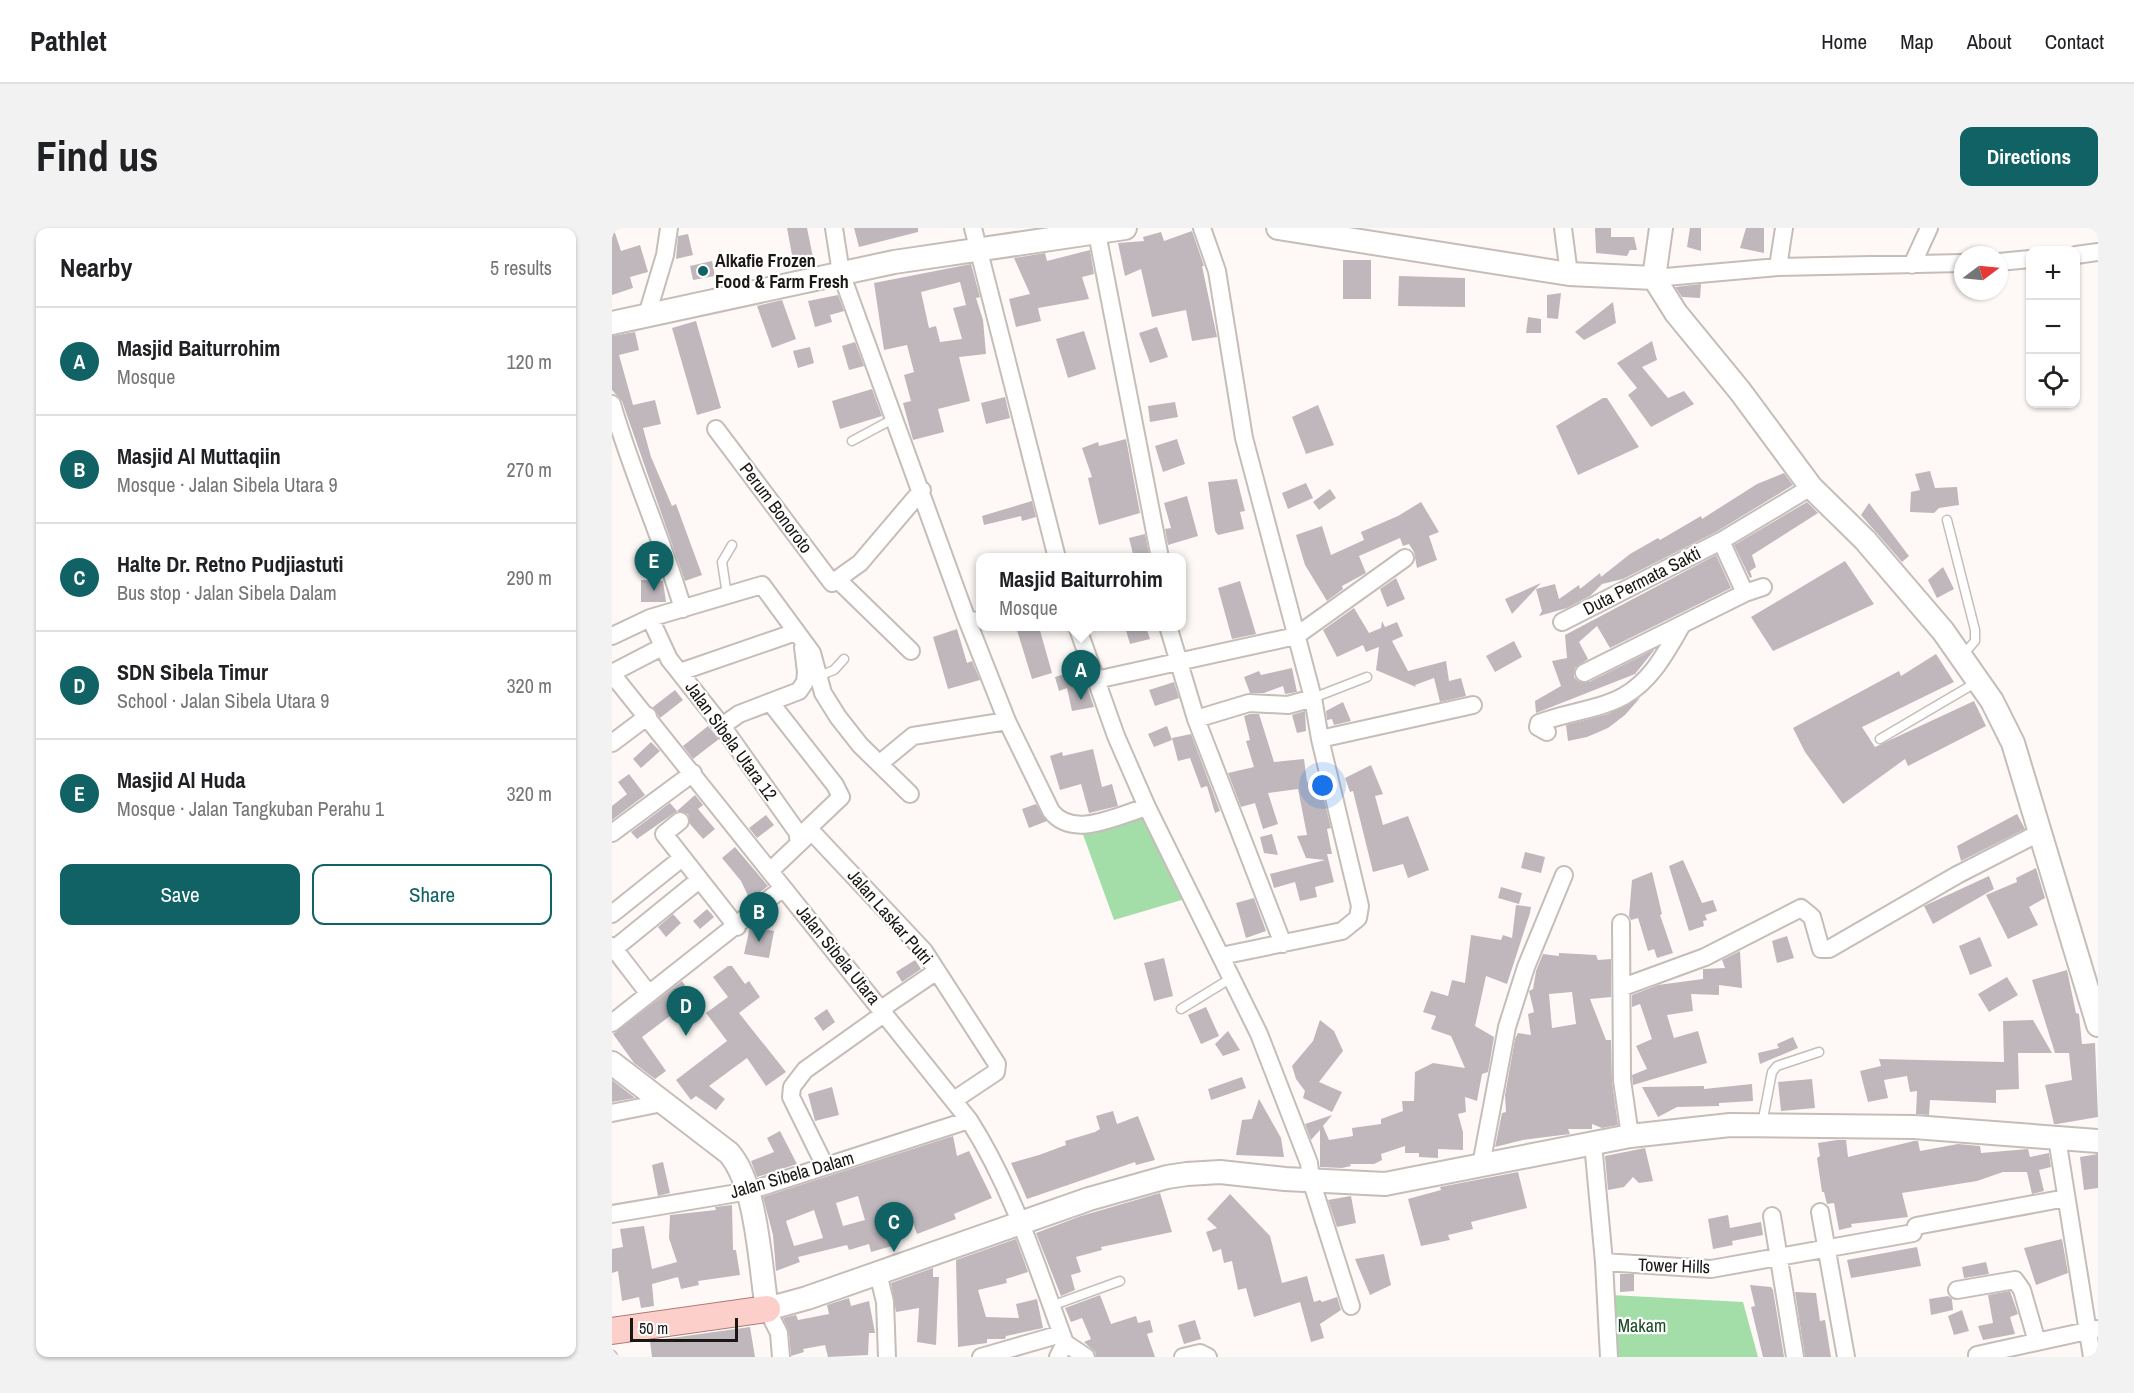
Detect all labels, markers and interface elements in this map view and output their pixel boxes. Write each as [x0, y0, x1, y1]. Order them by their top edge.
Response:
text: Pathlet [30, 22, 107, 60]
text: Home [1821, 27, 1867, 56]
text: Map [1900, 27, 1934, 56]
text: About [1967, 27, 2012, 56]
text: Contact [2045, 27, 2104, 56]
button: Directions [1960, 127, 2098, 186]
text: Find us [36, 128, 158, 184]
north arrow [1954, 246, 2008, 300]
map controls [2026, 246, 2080, 408]
button: + [2026, 246, 2080, 300]
place label: Alkafie Frozen Food & Farm Fresh [715, 248, 849, 294]
text: Nearby [60, 250, 132, 285]
text: 5 results [490, 254, 552, 281]
marker: Alkafie Frozen Food & Farm Fresh [696, 264, 710, 278]
button: − [2026, 300, 2080, 354]
text: Masjid Baiturrohim [117, 333, 280, 363]
text: A [74, 348, 85, 375]
text: 120 m [506, 348, 552, 375]
button: locate [2026, 354, 2080, 408]
text: Mosque [117, 363, 175, 390]
text: Masjid Al Muttaqiin [117, 441, 281, 471]
text: B [74, 456, 85, 483]
text: 270 m [506, 456, 552, 483]
street label: Perum Bonoroto [734, 457, 819, 558]
text: Mosque · Jalan Sibela Utara 9 [117, 471, 338, 498]
street label: Duta Permata Sakti [1579, 540, 1705, 621]
pin: E [634, 542, 674, 591]
text: Halte Dr. Retno Pudjiastuti [117, 549, 344, 579]
popup [976, 553, 1186, 631]
text: C [74, 564, 85, 591]
text: 290 m [506, 564, 552, 591]
text: Masjid Baiturrohim [999, 564, 1163, 594]
text: Bus stop · Jalan Sibela Dalam [117, 579, 337, 606]
text: Mosque [999, 594, 1058, 621]
pin: A [1062, 650, 1100, 700]
text: SDN Sibela Timur [117, 657, 268, 687]
text: D [74, 672, 85, 699]
text: 320 m [506, 672, 552, 699]
street label: Jalan Sibela Utara 12 [680, 676, 783, 805]
text: School · Jalan Sibela Utara 9 [117, 687, 329, 714]
text: Masjid Al Huda [117, 765, 246, 795]
your location [1308, 771, 1337, 800]
text: E [74, 780, 85, 807]
text: 320 m [506, 780, 552, 807]
text: Mosque · Jalan Tangkuban Perahu 1 [117, 795, 384, 822]
button: Save [60, 864, 300, 925]
button: Share [312, 864, 552, 925]
street label: Jalan Laskar Putri [842, 864, 939, 970]
pin: B [740, 892, 778, 942]
street label: Jalan Sibela Utara [790, 900, 886, 1010]
pin: D [666, 986, 706, 1036]
street label: Jalan Sibela Dalam [727, 1145, 857, 1204]
pin: C [874, 1202, 914, 1252]
street label: Tower Hills [1638, 1252, 1711, 1279]
park label: Makam [1618, 1313, 1666, 1338]
scale bar [630, 1315, 738, 1342]
text: 50 m [639, 1317, 668, 1339]

